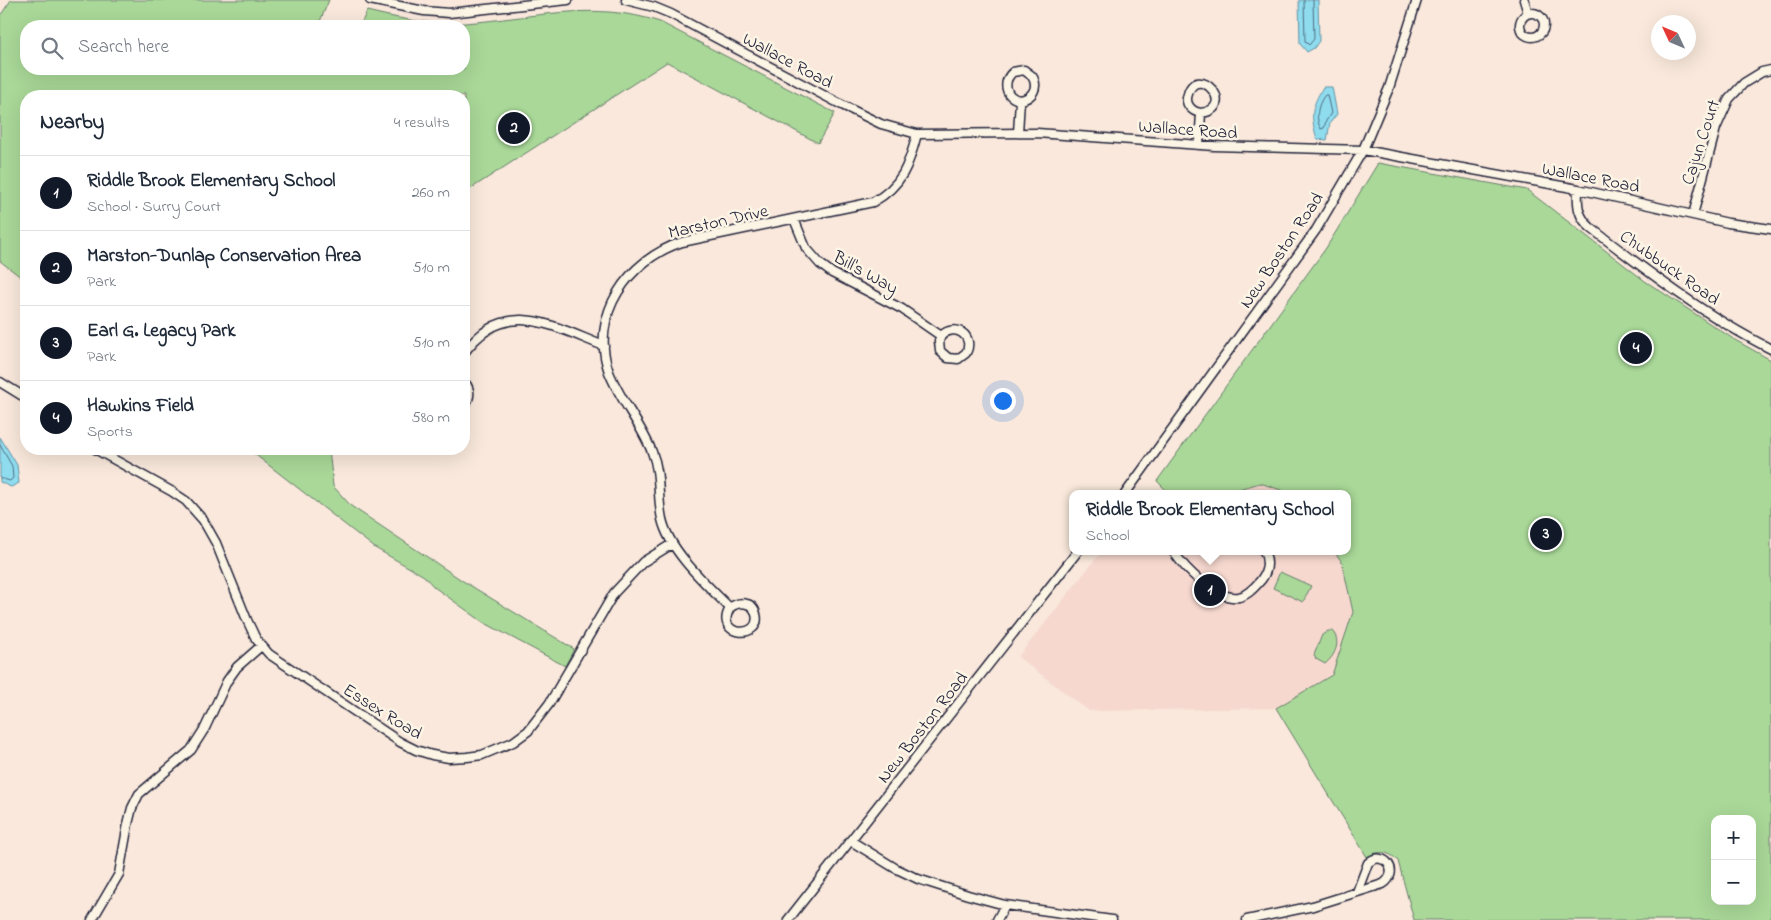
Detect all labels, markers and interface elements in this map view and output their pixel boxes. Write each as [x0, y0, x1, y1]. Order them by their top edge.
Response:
north arrow [1651, 15, 1696, 60]
search box [20, 20, 470, 75]
street label: Wallace Road [737, 27, 837, 97]
icon: search [38, 34, 66, 62]
text: Search here [78, 34, 169, 61]
street label: Cajun Court [1676, 97, 1728, 188]
text: Nearby [40, 108, 104, 138]
pin: 2 [498, 109, 530, 147]
text: 4 results [394, 111, 450, 135]
street label: Wallace Road [1137, 115, 1238, 147]
street label: Wallace Road [1539, 157, 1642, 201]
text: Riddle Brook Elementary School [87, 168, 335, 195]
text: 1 [53, 181, 59, 205]
text: 260 m [412, 181, 450, 205]
street label: New Boston Road [1234, 188, 1331, 314]
text: School · Surry Court [87, 195, 221, 219]
street label: Marston Drive [666, 199, 772, 247]
street label: Chubbuck Road [1614, 224, 1724, 313]
text: Marston-Dunlap Conservation Area [87, 243, 361, 270]
street label: Bill's Way [827, 245, 902, 302]
text: 2 [52, 256, 60, 280]
text: 510 m [412, 256, 450, 280]
text: Park [87, 270, 116, 294]
text: Earl G. Legacy Park [87, 318, 236, 345]
pin: 4 [1620, 329, 1652, 367]
text: 3 [53, 331, 59, 355]
text: 510 m [412, 331, 450, 355]
text: Park [87, 345, 116, 369]
your location [990, 388, 1016, 414]
text: Hawkins Field [87, 393, 194, 420]
text: 4 [53, 406, 59, 430]
text: 580 m [412, 406, 450, 430]
text: Sports [87, 420, 133, 444]
popup [1069, 490, 1351, 555]
text: Riddle Brook Elementary School [1086, 497, 1334, 524]
pin: 3 [1530, 515, 1562, 553]
text: School [1086, 524, 1130, 548]
pin: 1 [1194, 571, 1226, 609]
street label: New Boston Road [872, 667, 975, 789]
street label: Essex Road [337, 678, 427, 747]
map controls [1711, 815, 1756, 905]
button: + [1711, 815, 1756, 860]
button: − [1711, 860, 1756, 905]

